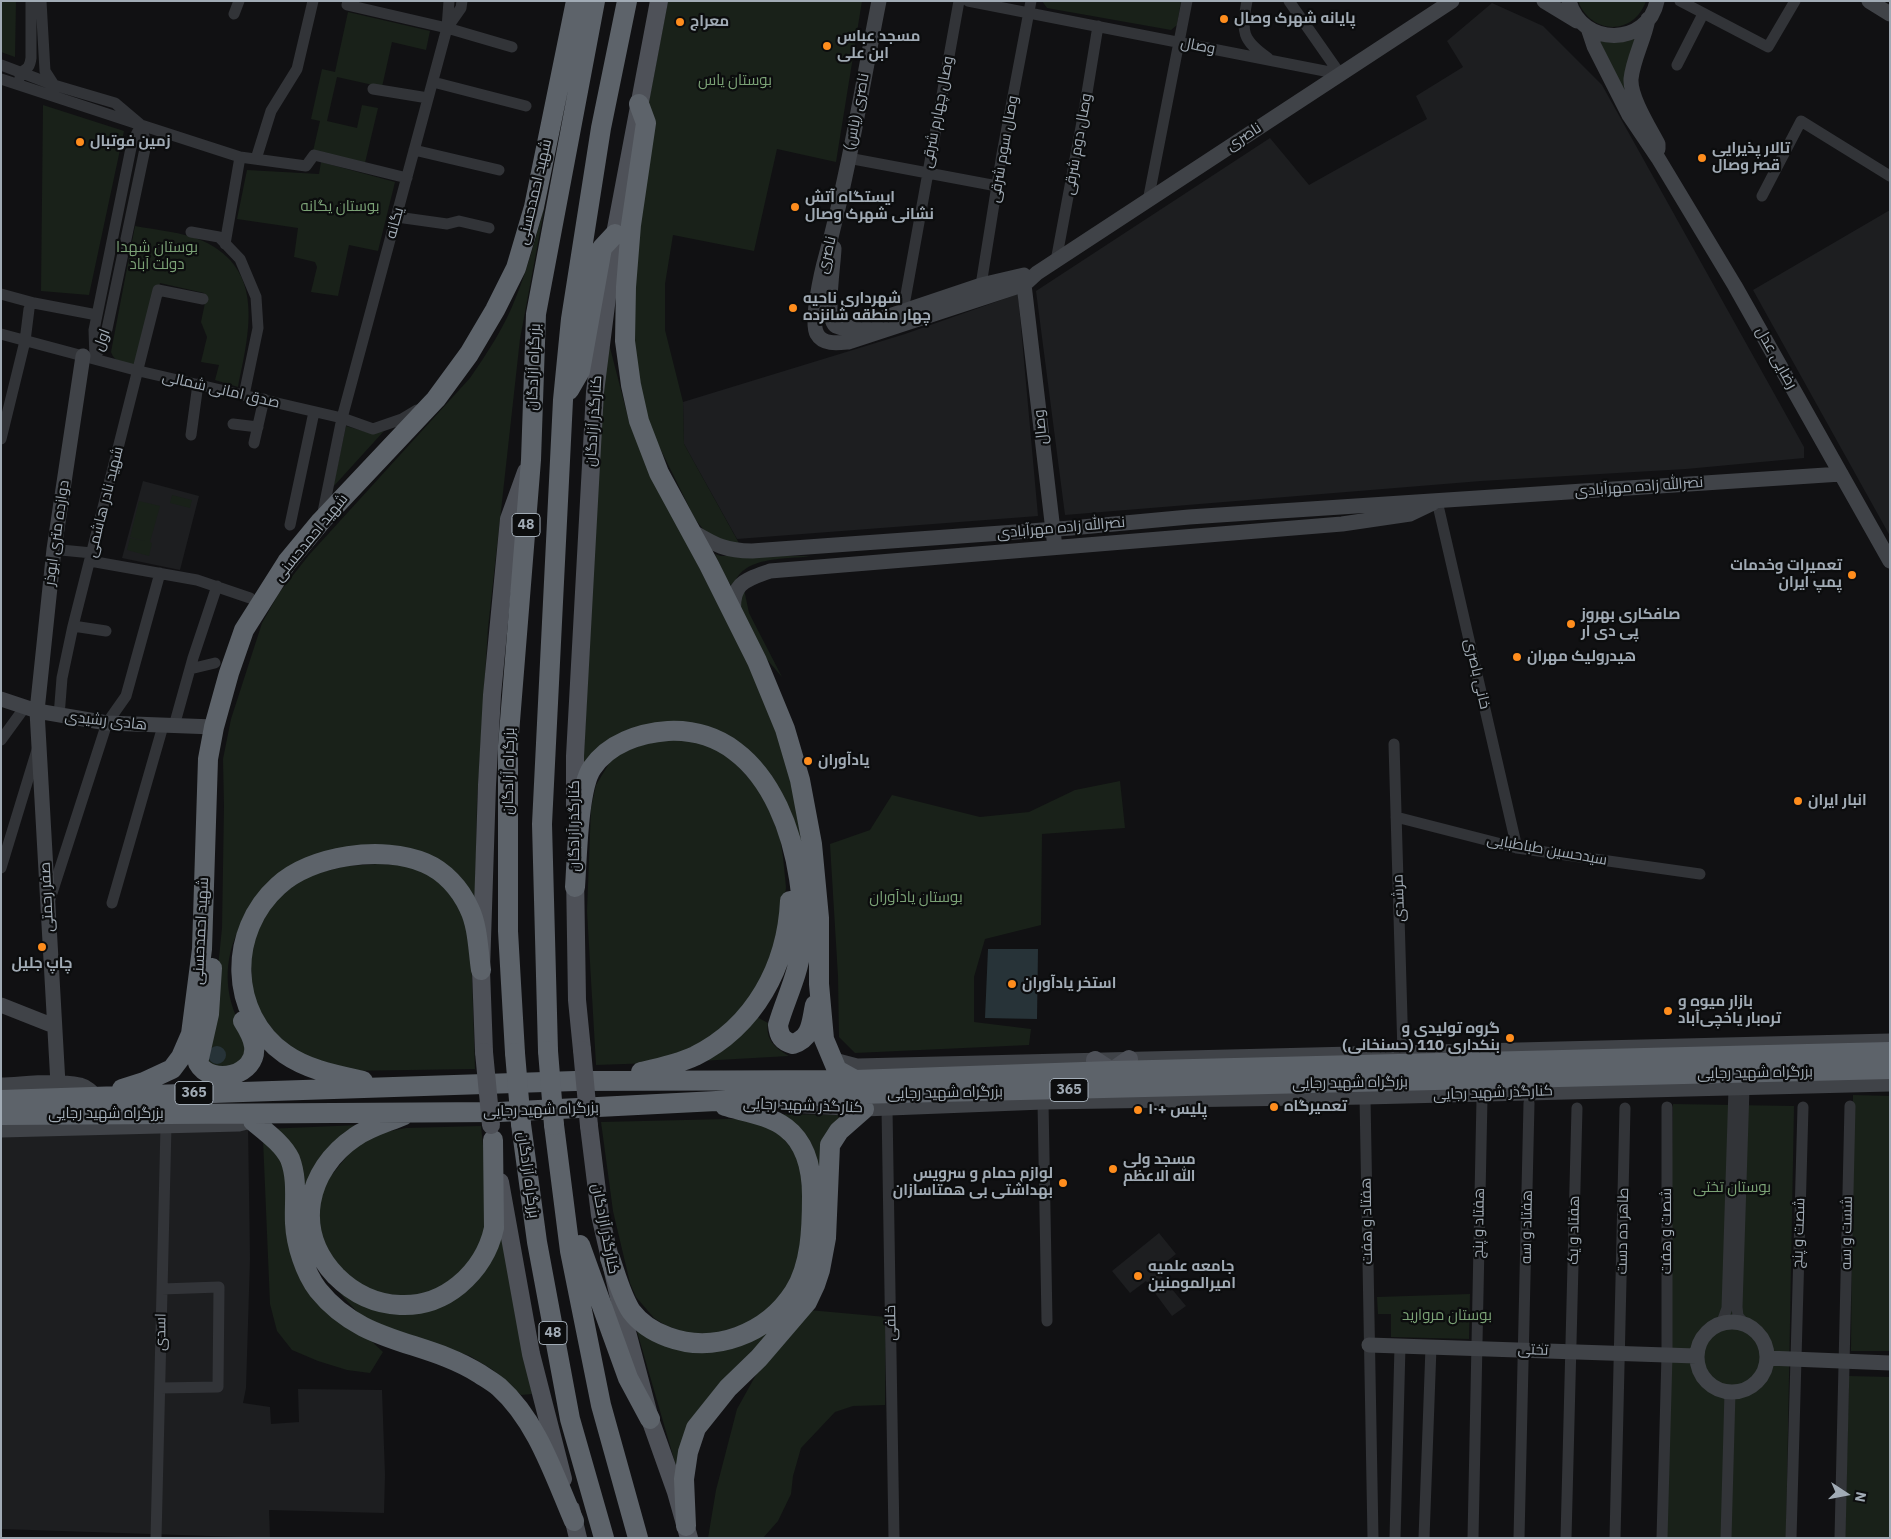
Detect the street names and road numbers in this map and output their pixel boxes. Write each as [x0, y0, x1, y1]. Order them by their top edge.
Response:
street label: وصال [1179, 34, 1217, 58]
street label: وصال چهارم شرقی [918, 54, 958, 170]
street label: ناصری (یاس) [841, 72, 873, 152]
street label: وصال دوم شرقی [1060, 92, 1096, 196]
street label: وصال سوم شرقی [986, 94, 1022, 204]
street label: ناصری [1223, 119, 1265, 155]
street label: شهید احمدحسنی [514, 138, 556, 246]
street label: یگانه [382, 205, 408, 241]
street label: ناصری [814, 234, 840, 276]
street label: بزرگراه آزادگان [523, 323, 545, 411]
street label: رضایی عدل [1752, 324, 1800, 392]
street label: اول [90, 326, 114, 354]
street label: صدق امانی شمالی [160, 368, 282, 412]
street label: کنارگذر آزادگان [582, 375, 606, 467]
street label: وصال [1030, 409, 1052, 445]
street label: شهید نادر هاشمی [83, 445, 127, 559]
street label: نصرالله زاده مهرآبادی [1574, 474, 1704, 500]
street label: دوازده متری ابوذر [41, 479, 73, 587]
street label: شهید احمدحسنی [270, 490, 352, 586]
street label: نصرالله زاده مهرآبادی [996, 513, 1126, 543]
road number: 48 [512, 514, 540, 536]
street label: خانی باصری [1460, 637, 1494, 711]
street label: هادی رشیدی [64, 708, 148, 734]
street label: بزرگراه آزادگان [499, 727, 519, 815]
street label: کنارگذر آزادگان [566, 780, 584, 872]
street label: سیدحسین طباطبایی [1485, 831, 1609, 869]
street label: صفر رحمتی [36, 862, 58, 932]
street label: مرشدی [1389, 874, 1409, 922]
street label: شهید احمدحسنی [189, 877, 213, 985]
street label: بزرگراه شهید رجایی [1697, 1063, 1813, 1083]
street label: بزرگراه شهید رجایی [1292, 1073, 1408, 1093]
road number: 365 [1050, 1078, 1088, 1102]
road number: 365 [175, 1082, 213, 1104]
street label: کنارگذر شهید رجایی [1433, 1082, 1553, 1104]
street label: بزرگراه شهید رجایی [887, 1083, 1003, 1103]
street label: کنارگذر شهید رجایی [743, 1095, 863, 1117]
street label: بزرگراه شهید رجایی [483, 1099, 599, 1121]
street label: بزرگراه شهید رجایی [48, 1105, 164, 1123]
street label: بزرگراه آزادگان [513, 1131, 543, 1219]
street label: هفتاد و هفت [1357, 1178, 1377, 1264]
street label: کنارگذر آزادگان [587, 1182, 623, 1276]
street label: طاهر ده دست [1613, 1187, 1633, 1275]
street label: هفتاد و پنج [1469, 1188, 1489, 1258]
street label: شصت و هفت [1658, 1188, 1676, 1274]
street label: هفتاد و سه [1517, 1190, 1537, 1264]
street label: هفتاد و یک [1564, 1195, 1584, 1265]
street label: شست و سه [1837, 1196, 1857, 1270]
street label: شصت و پنج [1789, 1197, 1809, 1269]
street label: خلفی [882, 1305, 900, 1341]
street label: اسدی [152, 1313, 170, 1351]
road number: 48 [539, 1322, 567, 1345]
street label: تختی [1517, 1340, 1549, 1360]

